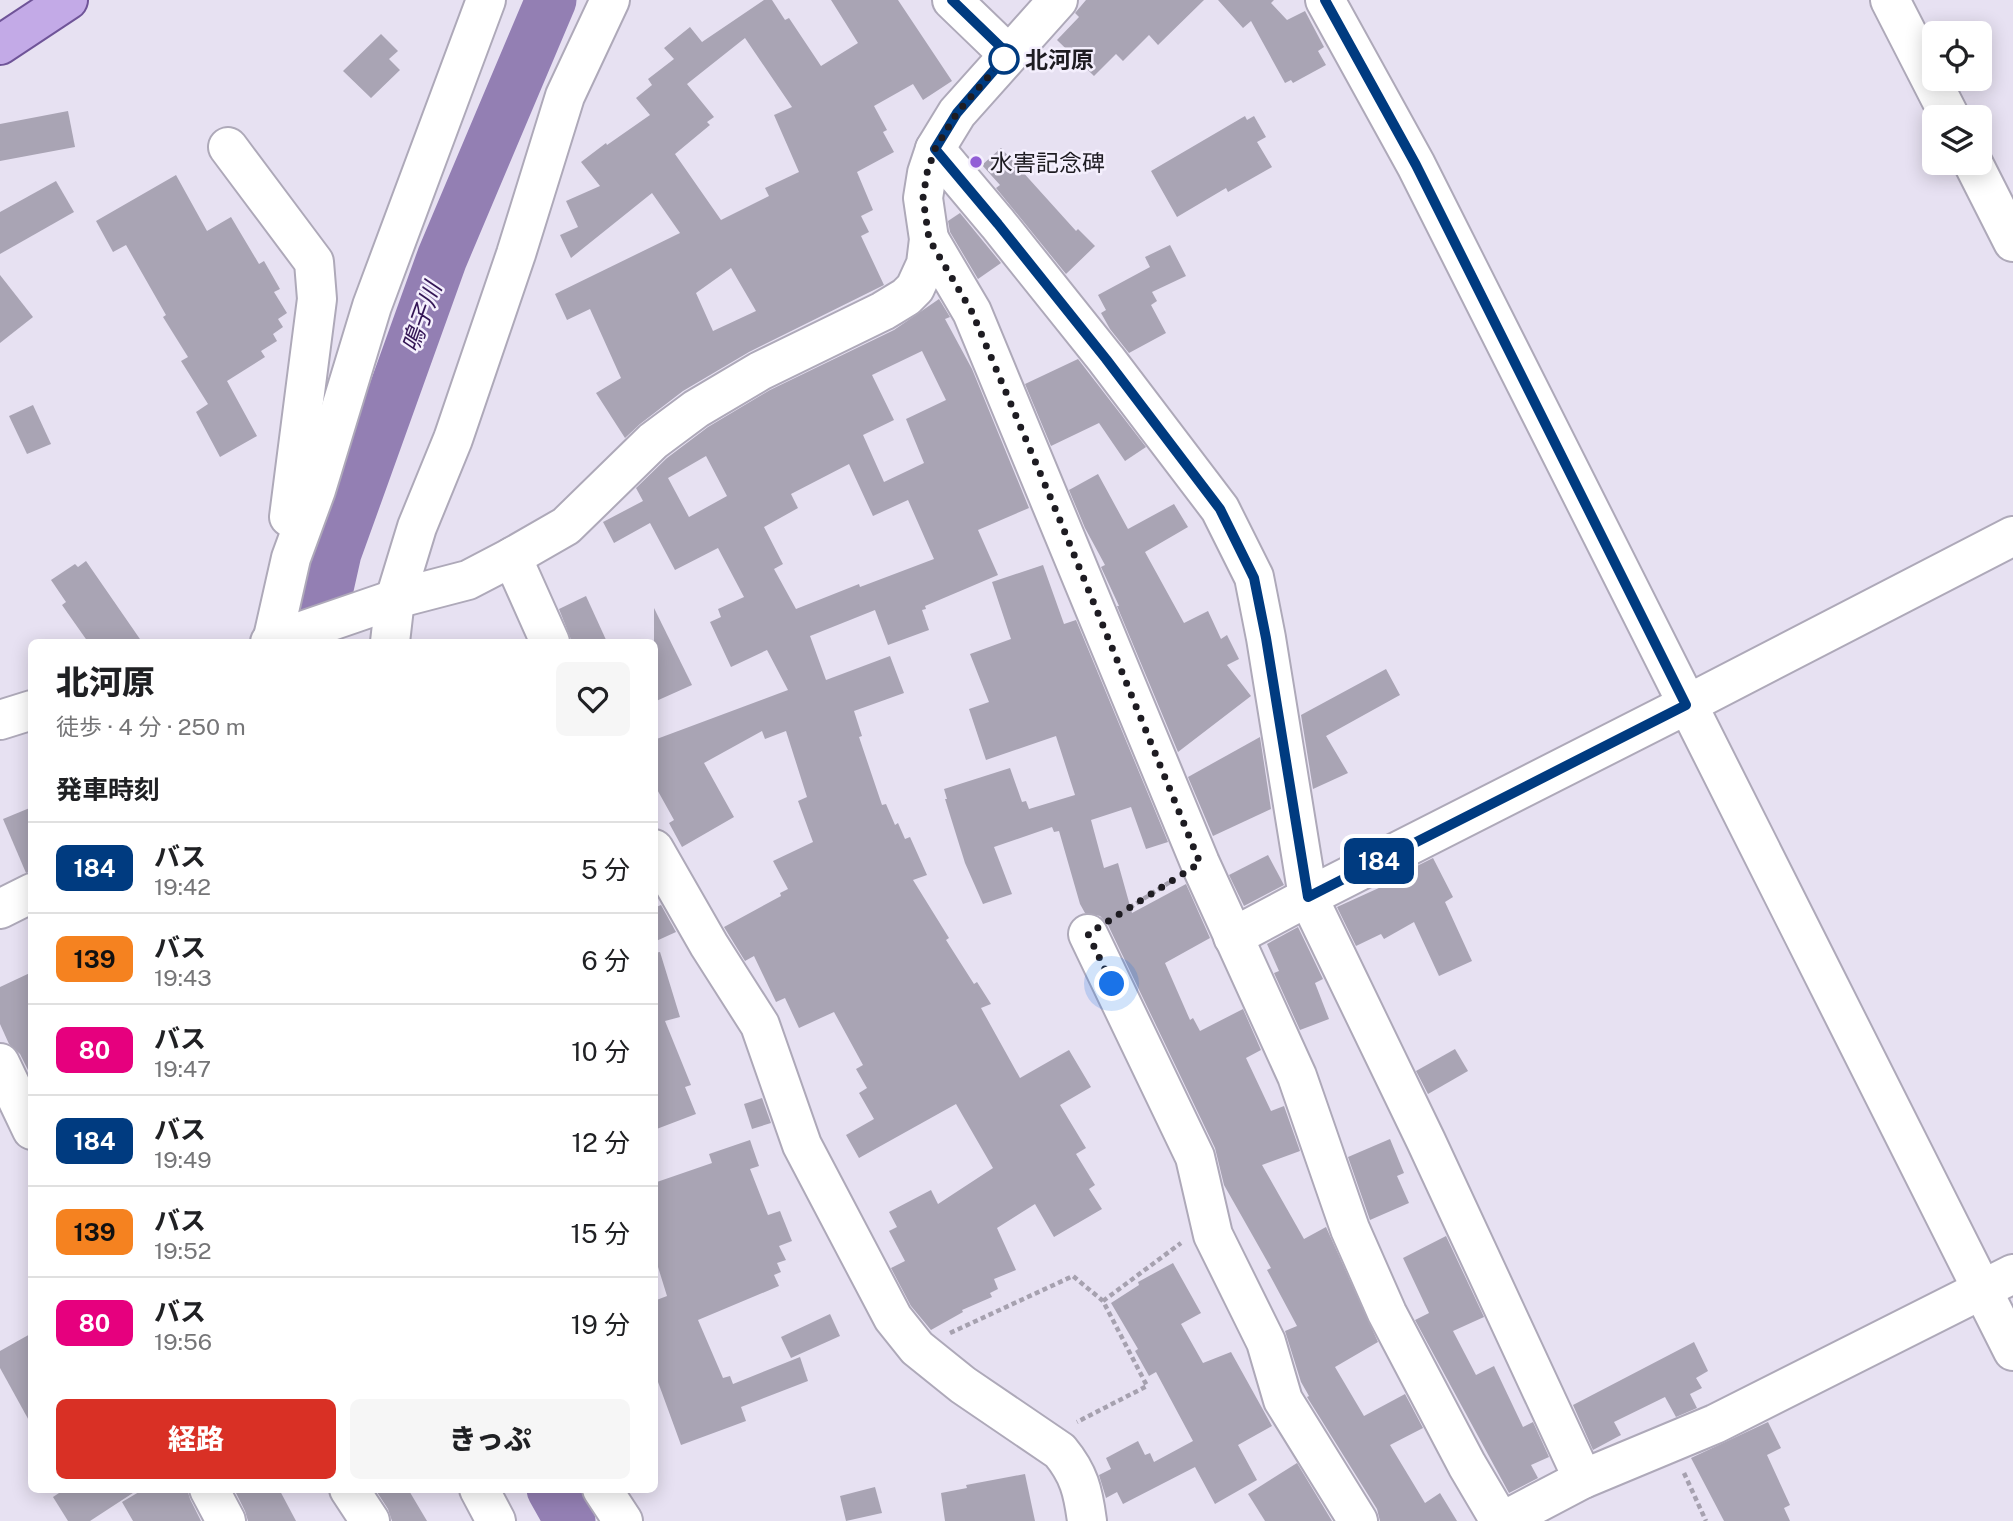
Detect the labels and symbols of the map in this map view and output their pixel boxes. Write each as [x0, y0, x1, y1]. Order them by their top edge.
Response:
marker: 北河原 [989, 44, 1019, 74]
place label: 北河原 [1025, 46, 1094, 73]
place label: 水害記念碑 [990, 149, 1105, 176]
marker: 水害記念碑 [968, 154, 984, 170]
water label: 鳴子川 [396, 276, 447, 356]
line badge: 184 [1339, 838, 1419, 884]
your location [1094, 966, 1129, 1001]

